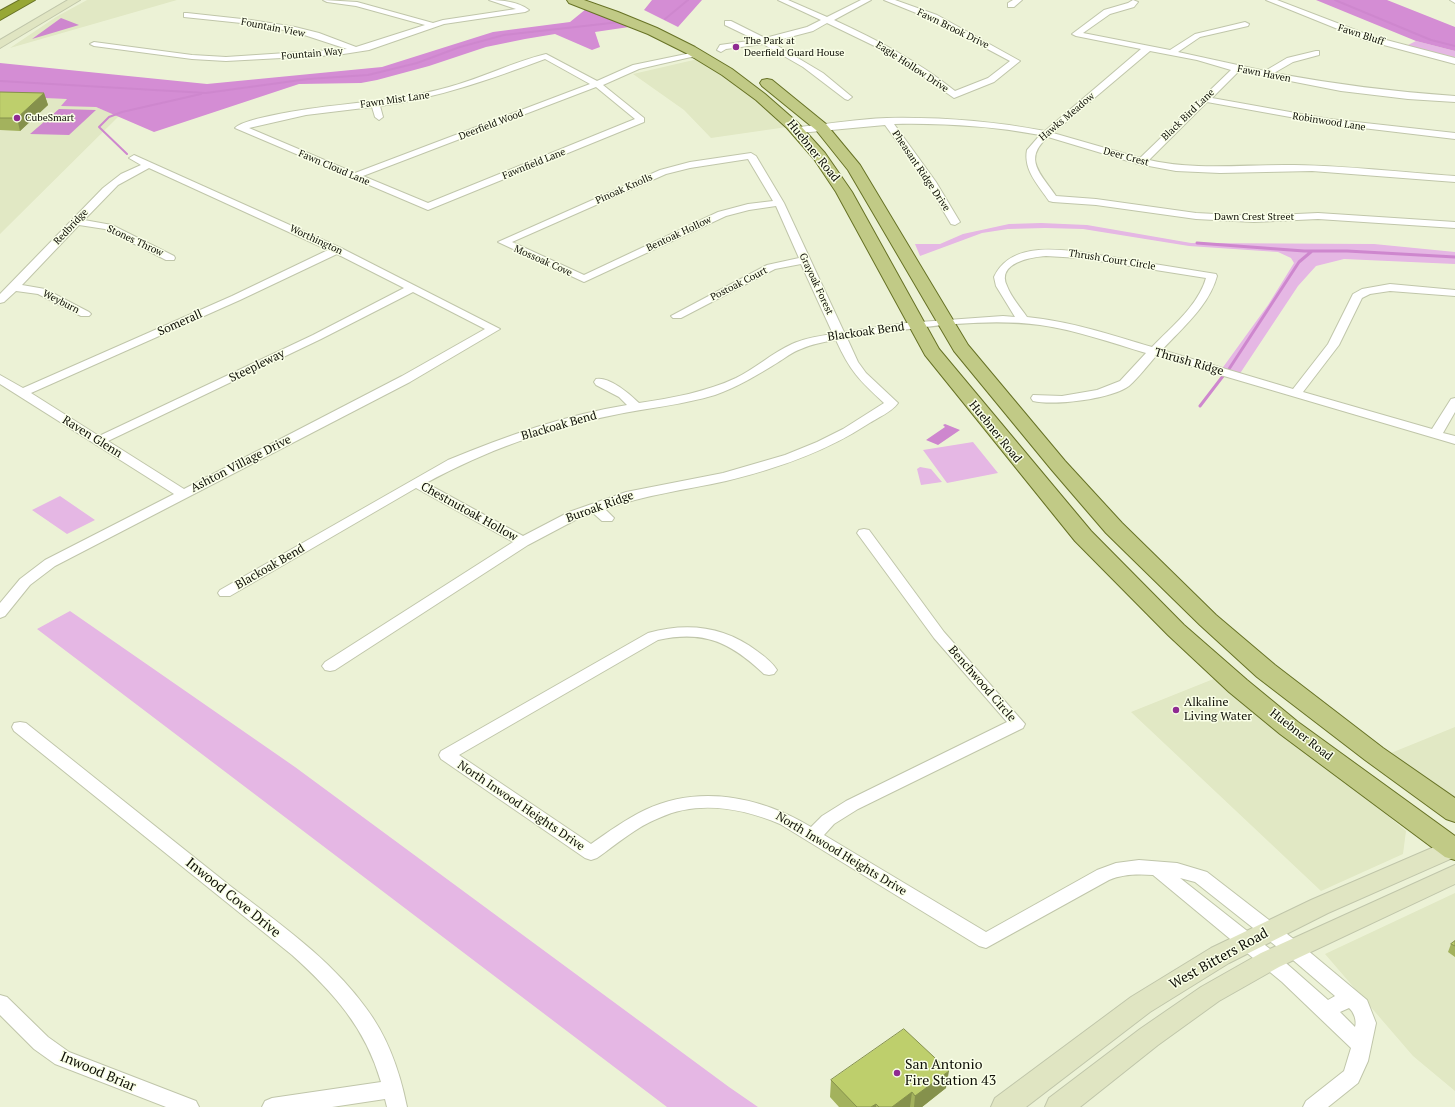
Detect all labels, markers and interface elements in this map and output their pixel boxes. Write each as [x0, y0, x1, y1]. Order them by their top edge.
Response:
street label: Fawn Brook Drive [915, 6, 991, 52]
street label: Fountain View [240, 16, 306, 40]
street label: Fawn Bluff [1336, 22, 1386, 48]
place label: The Park at Deerfield Guard House [744, 35, 844, 58]
street label: Eagle Hollow Drive [873, 39, 951, 95]
marker: The Park at Deerfield Guard House [731, 42, 741, 52]
street label: Fountain Way [281, 45, 343, 63]
street label: Fawn Haven [1236, 63, 1292, 85]
street label: Black Bird Lane [1159, 87, 1217, 143]
street label: Fawn Mist Lane [360, 89, 430, 111]
street label: Hawks Meadow [1037, 90, 1097, 144]
street label: Deerfield Wood [457, 107, 525, 143]
street label: Robinwood Lane [1292, 110, 1366, 134]
place label: CubeSmart [25, 112, 74, 124]
marker: CubeSmart [12, 113, 22, 123]
street label: Huebner Road [784, 117, 842, 185]
street label: Pheasant Ridge Drive [890, 128, 952, 214]
street label: Deer Crest [1102, 145, 1150, 169]
street label: Fawnfield Lane [501, 146, 567, 182]
street label: Fawn Cloud Lane [297, 148, 371, 188]
street label: Pinoak Knolls [594, 171, 654, 207]
street label: Redbridge [51, 206, 91, 248]
street label: Dawn Crest Street [1214, 211, 1294, 223]
street label: Bentoak Hollow [645, 214, 713, 254]
street label: Stones Throw [105, 223, 165, 259]
street label: Worthington [288, 223, 344, 257]
street label: Mossoak Cove [512, 243, 574, 279]
street label: Thrush Court Circle [1068, 247, 1156, 273]
street label: Grayoak Forest [796, 251, 836, 317]
street label: Postoak Court [708, 264, 770, 304]
street label: Weyburn [41, 288, 81, 316]
street label: Somerall [155, 307, 205, 339]
street label: Blackoak Bend [827, 319, 905, 345]
street label: Thrush Ridge [1153, 345, 1225, 379]
street label: Steepleway [227, 346, 287, 386]
street label: Huebner Road [966, 398, 1024, 466]
street label: Blackoak Bend [520, 408, 598, 444]
street label: Raven Glenn [59, 413, 125, 461]
street label: Ashton Village Drive [188, 432, 294, 496]
street label: Chestnutoak Hollow [418, 479, 520, 545]
street label: Buroak Ridge [564, 488, 636, 526]
street label: Blackoak Bend [233, 541, 307, 593]
street label: Benchwood Circle [945, 643, 1019, 725]
place label: Alkaline Living Water [1184, 696, 1252, 724]
marker: Alkaline Living Water [1171, 705, 1181, 715]
street label: Huebner Road [1267, 706, 1335, 764]
street label: North Inwood Heights Drive [455, 758, 587, 854]
street label: North Inwood Heights Drive [773, 809, 909, 899]
street label: Inwood Cove Drive [182, 855, 284, 941]
street label: West Bitters Road [1167, 925, 1271, 993]
street label: Inwood Briar [58, 1049, 138, 1095]
place label: San Antonio Fire Station 43 [905, 1057, 996, 1090]
marker: San Antonio Fire Station 43 [892, 1068, 902, 1078]

